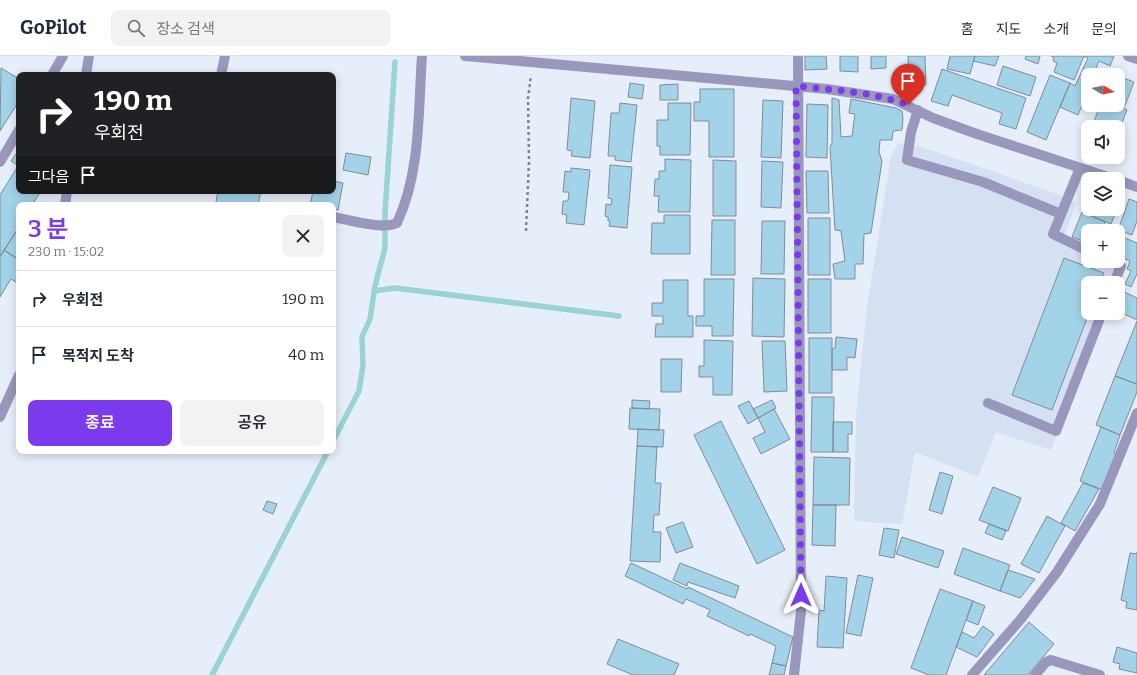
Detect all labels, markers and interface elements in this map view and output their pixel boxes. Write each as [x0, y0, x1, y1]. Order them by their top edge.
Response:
search box [111, 10, 391, 46]
text: GoPilot [20, 16, 87, 39]
icon: search [125, 17, 147, 39]
text: 장소 검색 [157, 20, 215, 38]
text: 홈 [961, 21, 974, 38]
text: 지도 [996, 21, 1021, 38]
text: 소개 [1043, 21, 1069, 38]
text: 문의 [1091, 21, 1117, 38]
pin [891, 64, 925, 105]
north arrow [1081, 68, 1125, 112]
map controls [1081, 68, 1125, 320]
icon: arrive [897, 70, 919, 92]
text: 190 m [94, 84, 172, 117]
icon: right [28, 88, 80, 140]
button: sound [1081, 120, 1125, 164]
text: 우회전 [94, 122, 144, 144]
icon: arrive [77, 164, 99, 186]
text: 그다음 [28, 168, 69, 186]
button: layers [1081, 172, 1125, 216]
text: 3 분 [28, 215, 68, 243]
button: close [282, 215, 324, 257]
button: + [1081, 224, 1125, 268]
text: 230 m · 15:02 [28, 244, 104, 259]
button: − [1081, 276, 1125, 320]
icon: right [28, 288, 50, 310]
text: 190 m [282, 290, 324, 308]
text: 우회전 [62, 291, 103, 309]
icon: arrive [28, 344, 50, 366]
text: 40 m [288, 346, 324, 364]
text: 목적지 도착 [62, 347, 134, 365]
button: 종료 [28, 400, 172, 446]
button: 공유 [180, 400, 324, 446]
position arrow [780, 574, 822, 616]

